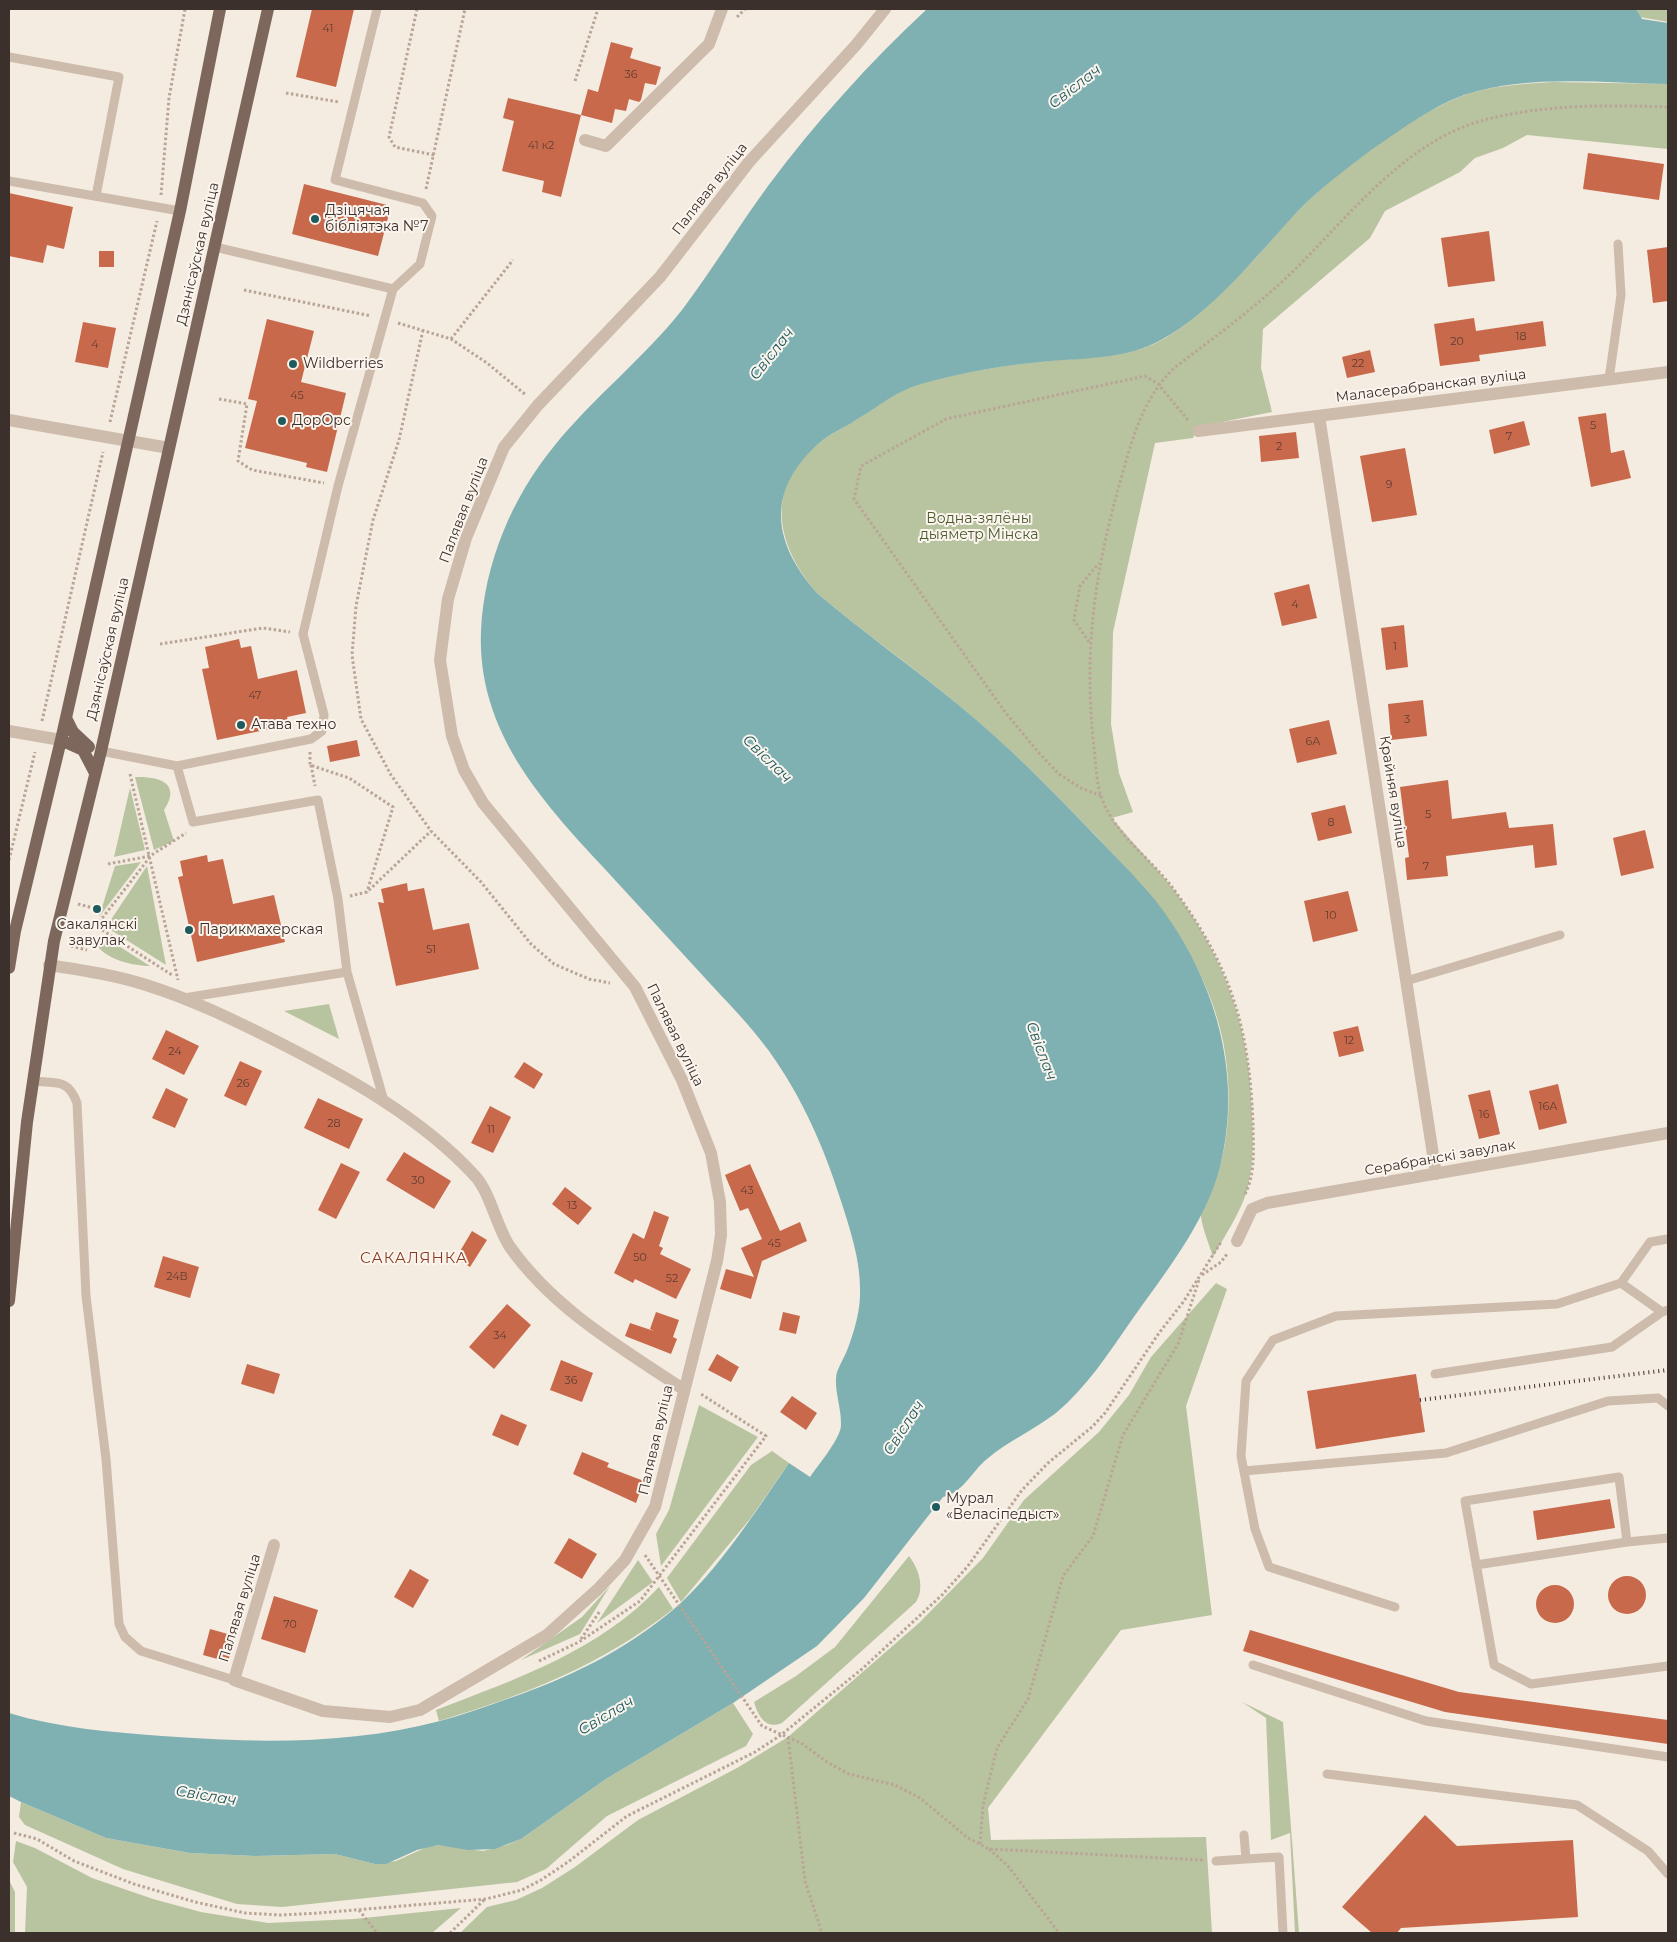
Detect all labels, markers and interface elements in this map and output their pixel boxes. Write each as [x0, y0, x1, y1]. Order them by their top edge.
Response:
house number: 41 [323, 22, 333, 36]
water label: Свіслач [1045, 61, 1105, 113]
house number: 36 [625, 68, 637, 82]
house number: 41 к2 [528, 139, 554, 153]
street label: Палявая вуліца [669, 140, 751, 238]
street label: Дзянісаўская вуліца [173, 181, 223, 327]
place label: Дзіцячая бібліятэка №7 [325, 203, 428, 236]
marker: Дзіцячая бібліятэка №7 [309, 213, 321, 225]
water label: Свіслач [746, 324, 798, 384]
house number: 18 [1516, 330, 1526, 344]
house number: 20 [1450, 335, 1464, 349]
house number: 4 [91, 338, 99, 352]
place label: Wildberries [303, 356, 383, 372]
house number: 22 [1352, 357, 1364, 371]
marker: Wildberries [287, 358, 299, 370]
street label: Маласерабранская вуліца [1335, 366, 1527, 406]
house number: 45 [290, 389, 304, 403]
place label: ДорОрс [292, 413, 351, 429]
marker: ДорОрс [276, 415, 288, 427]
house number: 5 [1590, 419, 1596, 433]
house number: 7 [1506, 430, 1512, 444]
house number: 2 [1276, 440, 1282, 454]
street label: Палявая вуліца [436, 455, 492, 565]
house number: 9 [1386, 478, 1392, 492]
park label: Водна-зялёны дыяметр Мінска [920, 511, 1038, 544]
street label: Дзянісаўская вуліца [83, 576, 133, 722]
house number: 4 [1291, 598, 1299, 612]
house number: 1 [1393, 640, 1397, 654]
house number: 47 [248, 689, 262, 703]
house number: 3 [1404, 713, 1410, 727]
place label: Атава техно [251, 717, 336, 733]
marker: Атава техно [235, 719, 247, 731]
water label: Свіслач [739, 731, 795, 787]
house number: 6А [1306, 735, 1320, 749]
street label: Крайняя вуліца [1376, 735, 1410, 849]
house number: 5 [1425, 808, 1431, 822]
house number: 8 [1327, 816, 1335, 830]
house number: 7 [1423, 860, 1429, 874]
marker: Сакалянскі завулак [91, 903, 103, 915]
house number: 10 [1325, 909, 1337, 923]
place label: Сакалянскі завулак [57, 917, 137, 950]
place label: Парикмахерская [199, 922, 323, 938]
marker: Парикмахерская [183, 924, 195, 936]
house number: 51 [426, 943, 436, 957]
street label: Палявая вуліца [643, 981, 707, 1089]
water label: Свіслач [1022, 1019, 1060, 1083]
house number: 12 [1344, 1034, 1354, 1048]
house number: 24 [168, 1045, 182, 1059]
house number: 26 [237, 1077, 249, 1091]
house number: 16А [1539, 1100, 1557, 1114]
house number: 16 [1479, 1108, 1489, 1122]
house number: 28 [327, 1117, 341, 1131]
house number: 11 [487, 1123, 495, 1137]
street label: Серабранскі завулак [1363, 1136, 1517, 1180]
house number: 30 [411, 1174, 425, 1188]
house number: 43 [740, 1184, 754, 1198]
house number: 13 [567, 1199, 577, 1213]
house number: 45 [767, 1237, 781, 1251]
district label: САКАЛЯНКА [359, 1250, 469, 1268]
house number: 50 [633, 1251, 647, 1265]
house number: 24В [166, 1270, 188, 1284]
house number: 52 [666, 1272, 678, 1286]
house number: 34 [493, 1329, 507, 1343]
house number: 36 [565, 1374, 577, 1388]
street label: Палявая вуліца [635, 1383, 677, 1497]
water label: Свіслач [880, 1397, 928, 1459]
place label: Мурал «Веласіпедыст» [946, 1491, 1059, 1524]
marker: Мурал «Веласіпедыст» [930, 1501, 942, 1513]
street label: Палявая вуліца [216, 1552, 264, 1664]
house number: 70 [283, 1618, 297, 1632]
water label: Свіслач [575, 1692, 637, 1740]
water label: Свіслач [174, 1782, 238, 1810]

